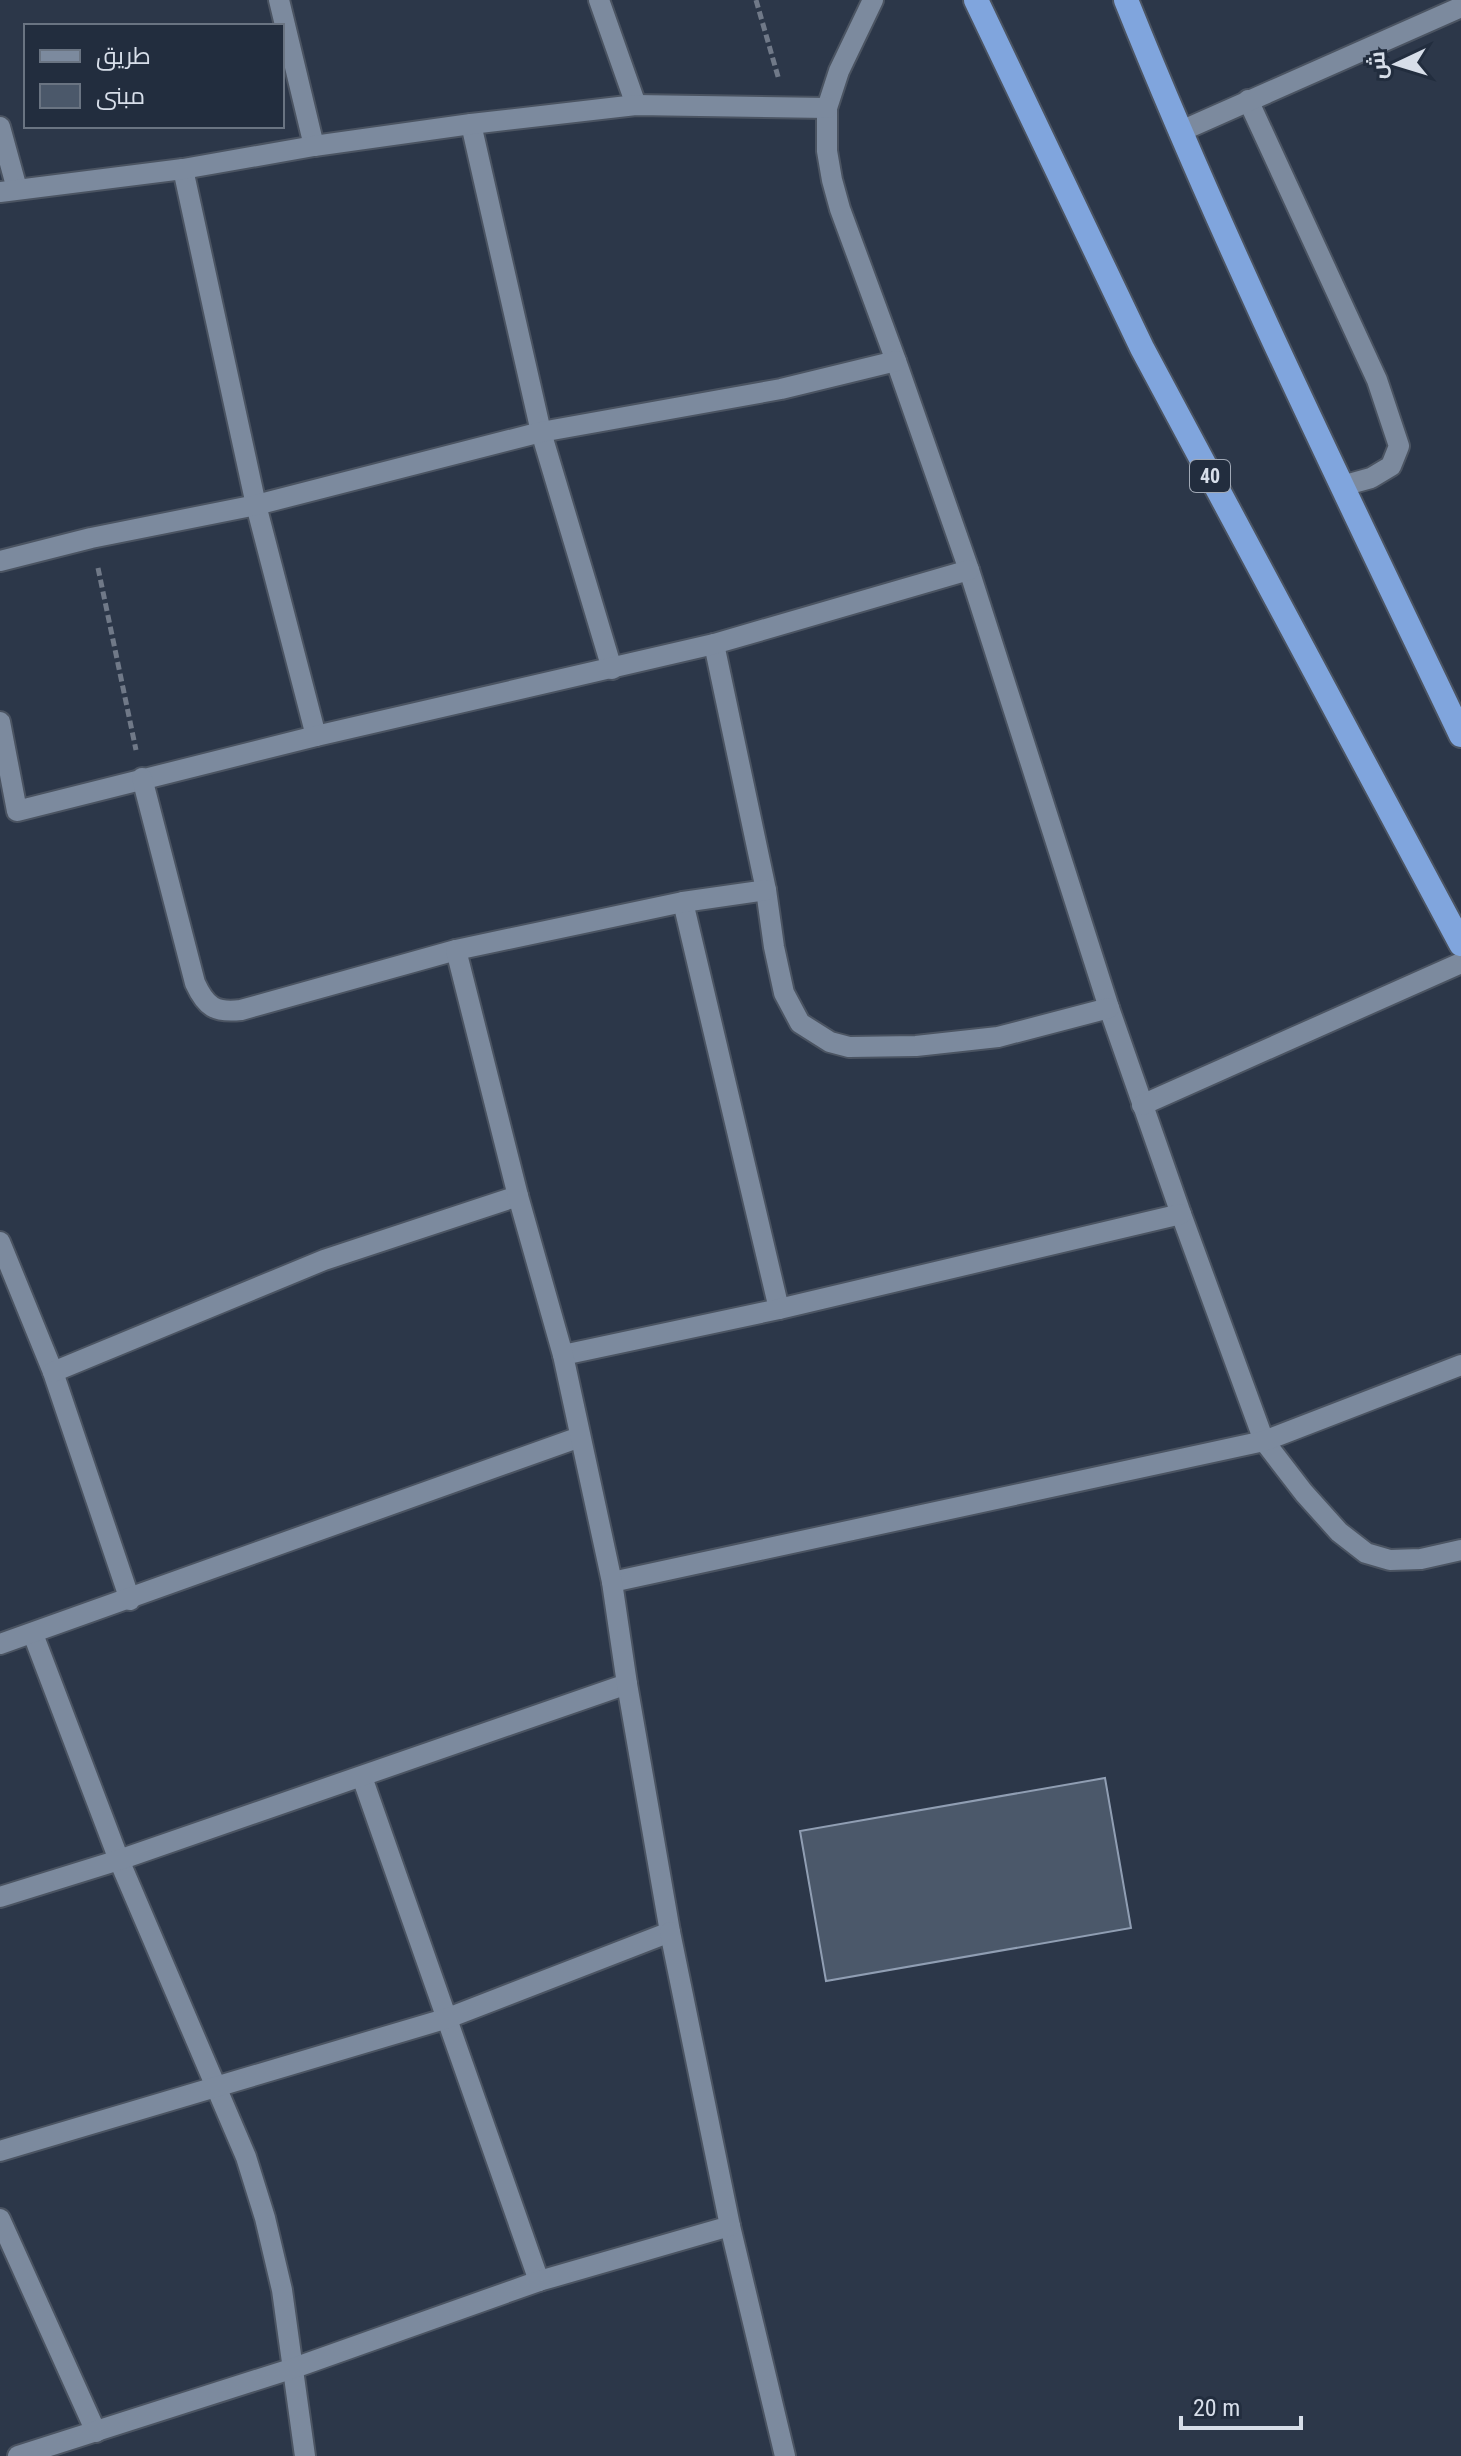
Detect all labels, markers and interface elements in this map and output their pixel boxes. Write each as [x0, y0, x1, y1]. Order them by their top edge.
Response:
legend [24, 24, 284, 128]
north arrow [1357, 24, 1437, 104]
text: طريق [96, 42, 151, 71]
text: ش [1364, 50, 1392, 80]
text: مبنى [96, 82, 145, 110]
road number: 40 [1190, 460, 1230, 492]
scale bar [1181, 2380, 1301, 2430]
text: 20 m [1193, 2394, 1240, 2422]

